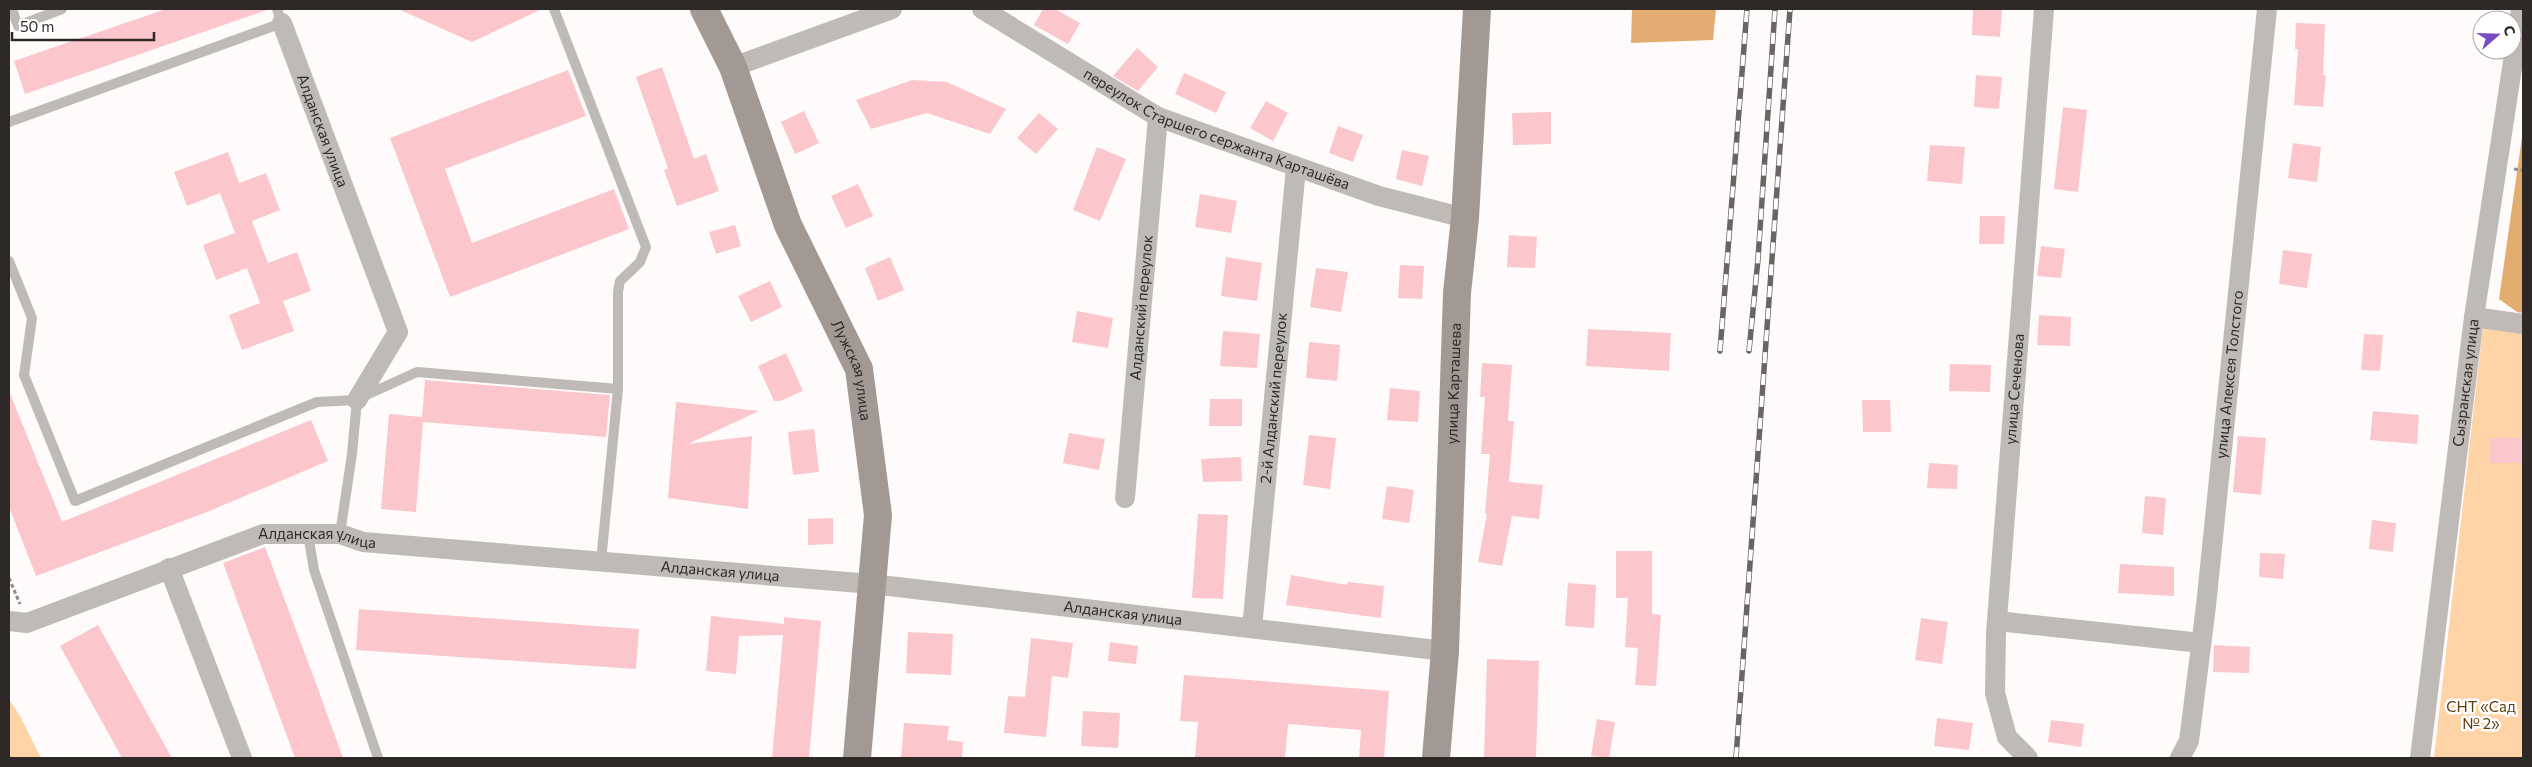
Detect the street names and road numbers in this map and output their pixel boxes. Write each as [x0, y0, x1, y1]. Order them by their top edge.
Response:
street label: переулок Старшего сержанта Карташёва [1081, 64, 1352, 193]
street label: Алданская улица [294, 71, 353, 189]
street label: Алданский переулок [1125, 234, 1156, 381]
street label: улица Алексея Толстого [2211, 289, 2246, 460]
street label: 2-й Алданский переулок [1256, 312, 1290, 484]
street label: Лужская улица [828, 317, 876, 422]
street label: Сызранская улица [2448, 318, 2482, 448]
street label: улица Карташева [1442, 323, 1464, 444]
street label: улица Сеченова [2001, 333, 2027, 445]
street label: Алданская улица [258, 524, 377, 551]
street label: Алданская улица [660, 557, 780, 584]
street label: Алданская улица [1063, 596, 1183, 628]

